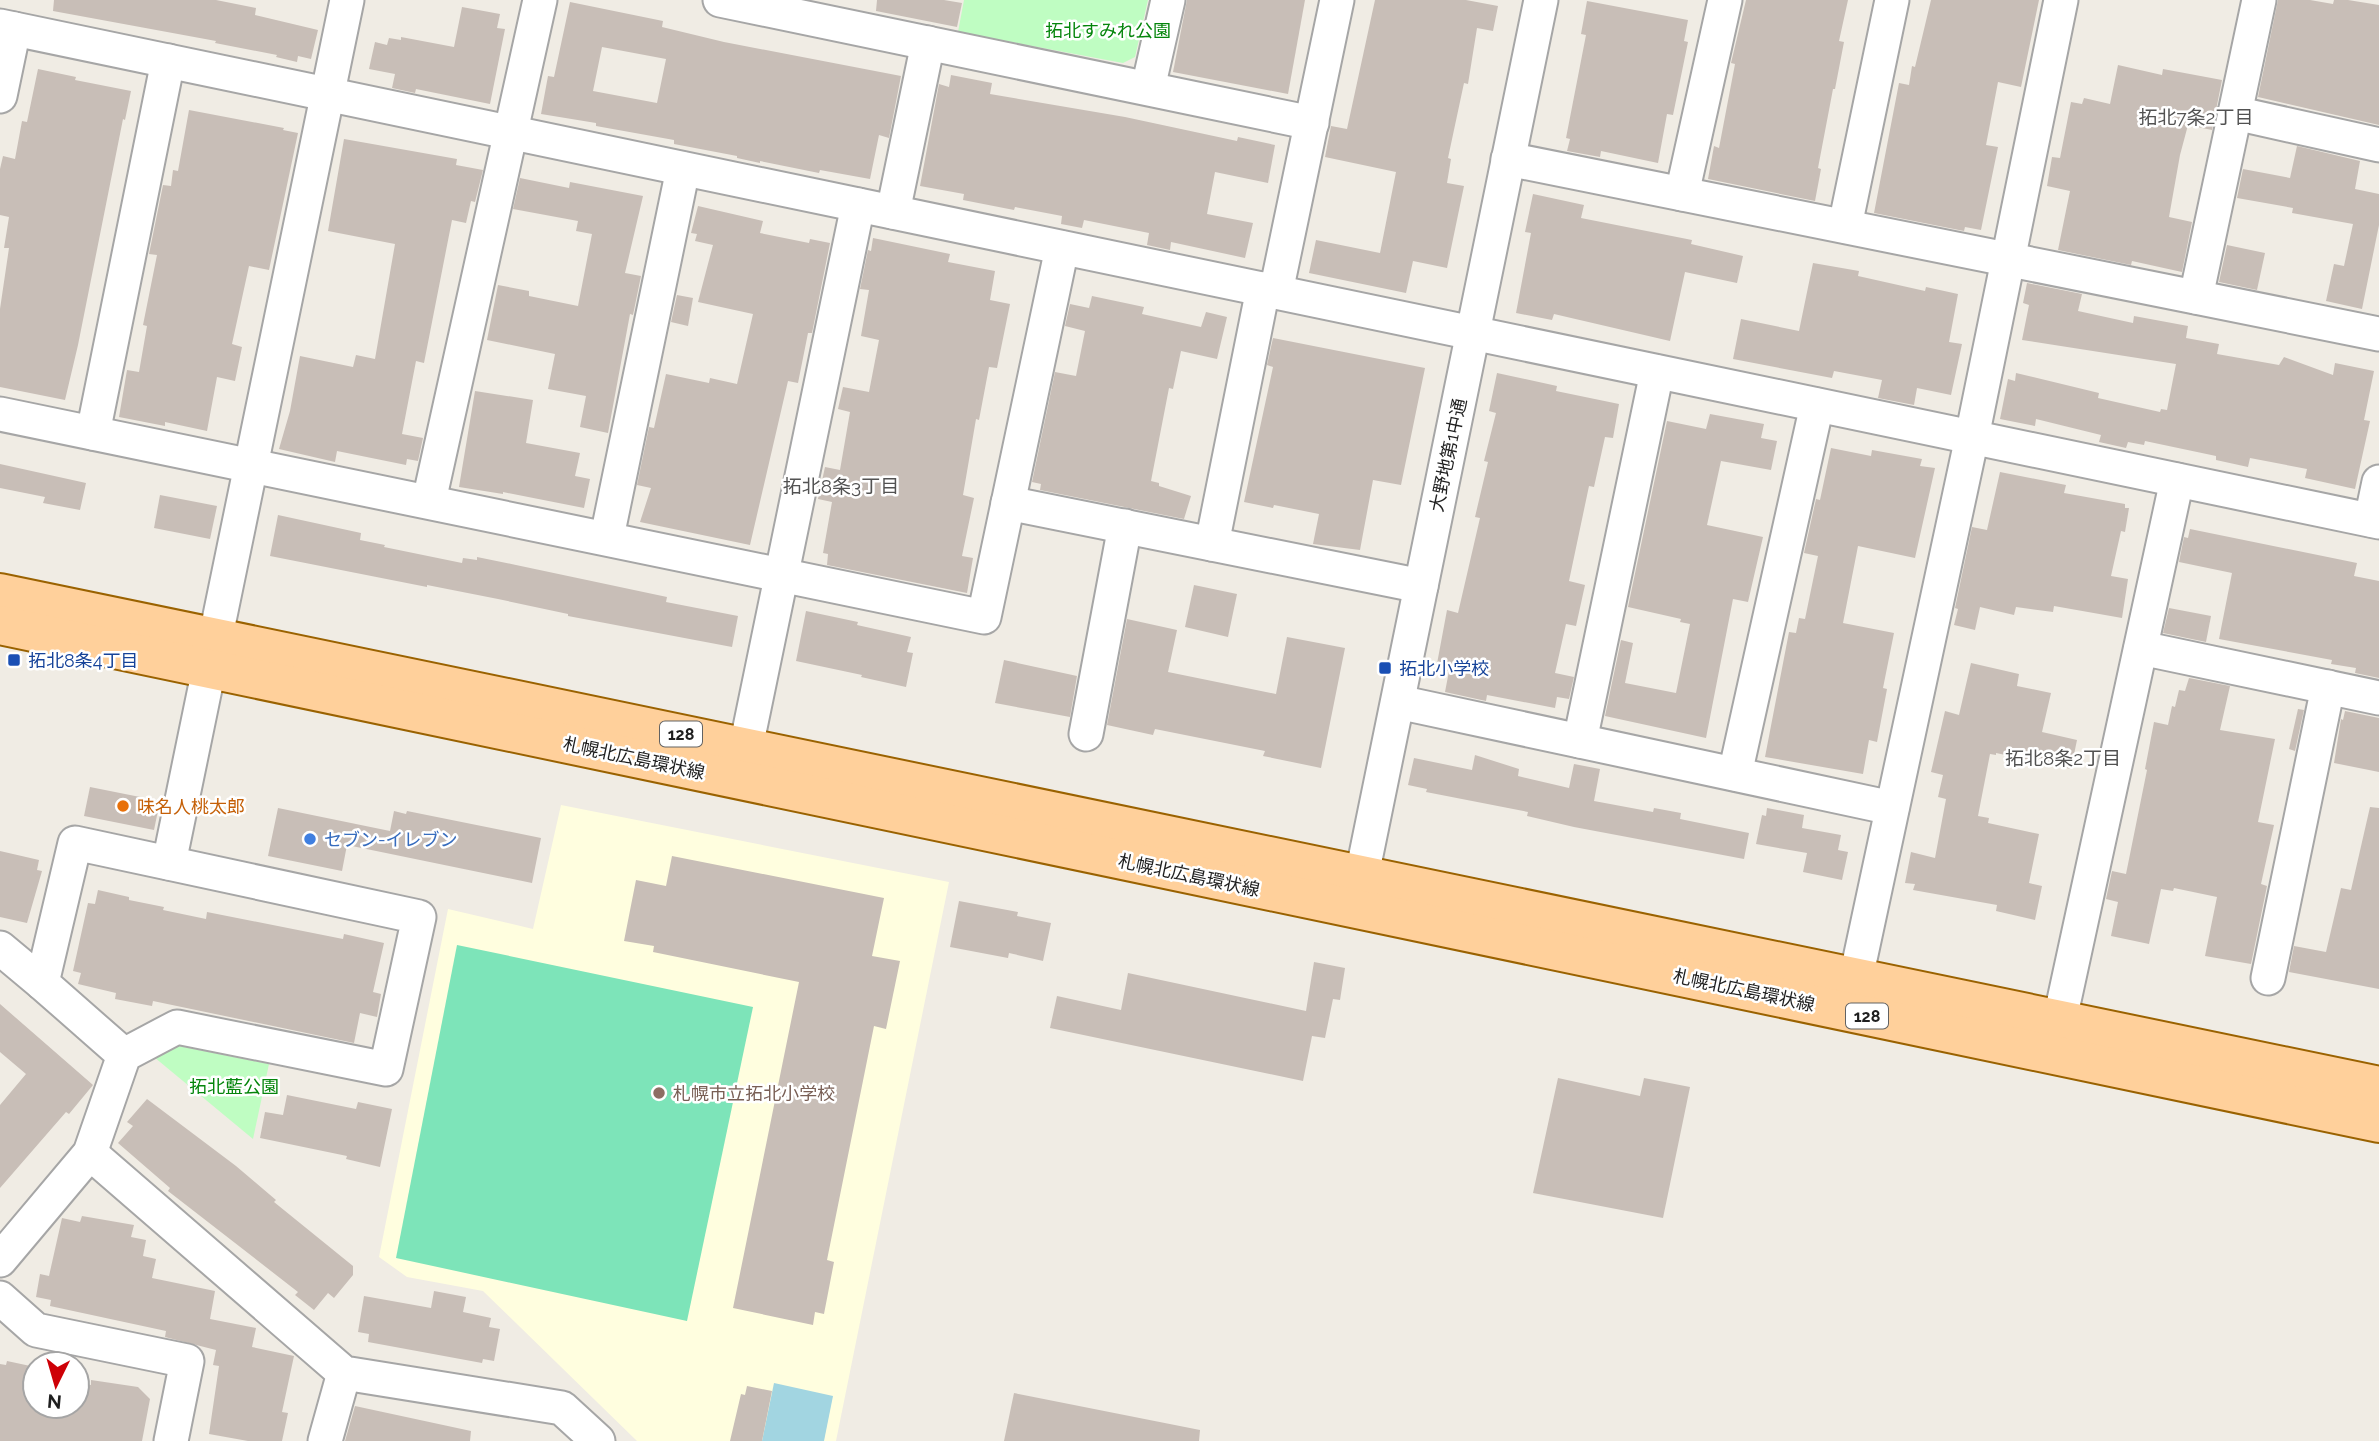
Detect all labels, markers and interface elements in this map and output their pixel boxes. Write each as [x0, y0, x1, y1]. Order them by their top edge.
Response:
park label: 拓北すみれ公園 [1045, 20, 1171, 41]
district label: 拓北7条2丁目 [2138, 106, 2254, 128]
street label: 大野地第1中通 [1426, 396, 1470, 514]
district label: 拓北8条3丁目 [783, 475, 899, 497]
place label: 拓北8条4丁目 [28, 650, 139, 671]
marker: 拓北8条4丁目 [6, 652, 22, 668]
place label: 拓北小学校 [1399, 658, 1489, 679]
marker: 拓北小学校 [1377, 660, 1393, 676]
road number: 128 [660, 722, 702, 747]
street label: 札幌北広島環状線 [561, 733, 707, 783]
district label: 拓北8条2丁目 [2005, 747, 2121, 769]
place label: 味名人桃太郎 [137, 796, 245, 817]
marker: 味名人桃太郎 [115, 798, 131, 814]
place label: セブン-イレブン [324, 829, 458, 850]
marker: セブン-イレブン [302, 831, 318, 847]
street label: 札幌北広島環状線 [1116, 850, 1262, 900]
street label: 札幌北広島環状線 [1671, 965, 1817, 1015]
road number: 128 [1846, 1004, 1888, 1028]
park label: 拓北藍公園 [189, 1076, 279, 1097]
place label: 札幌市立拓北小学校 [673, 1083, 835, 1104]
marker: 札幌市立拓北小学校 [651, 1085, 667, 1101]
north arrow [21, 1350, 91, 1420]
text: N [46, 1390, 63, 1414]

